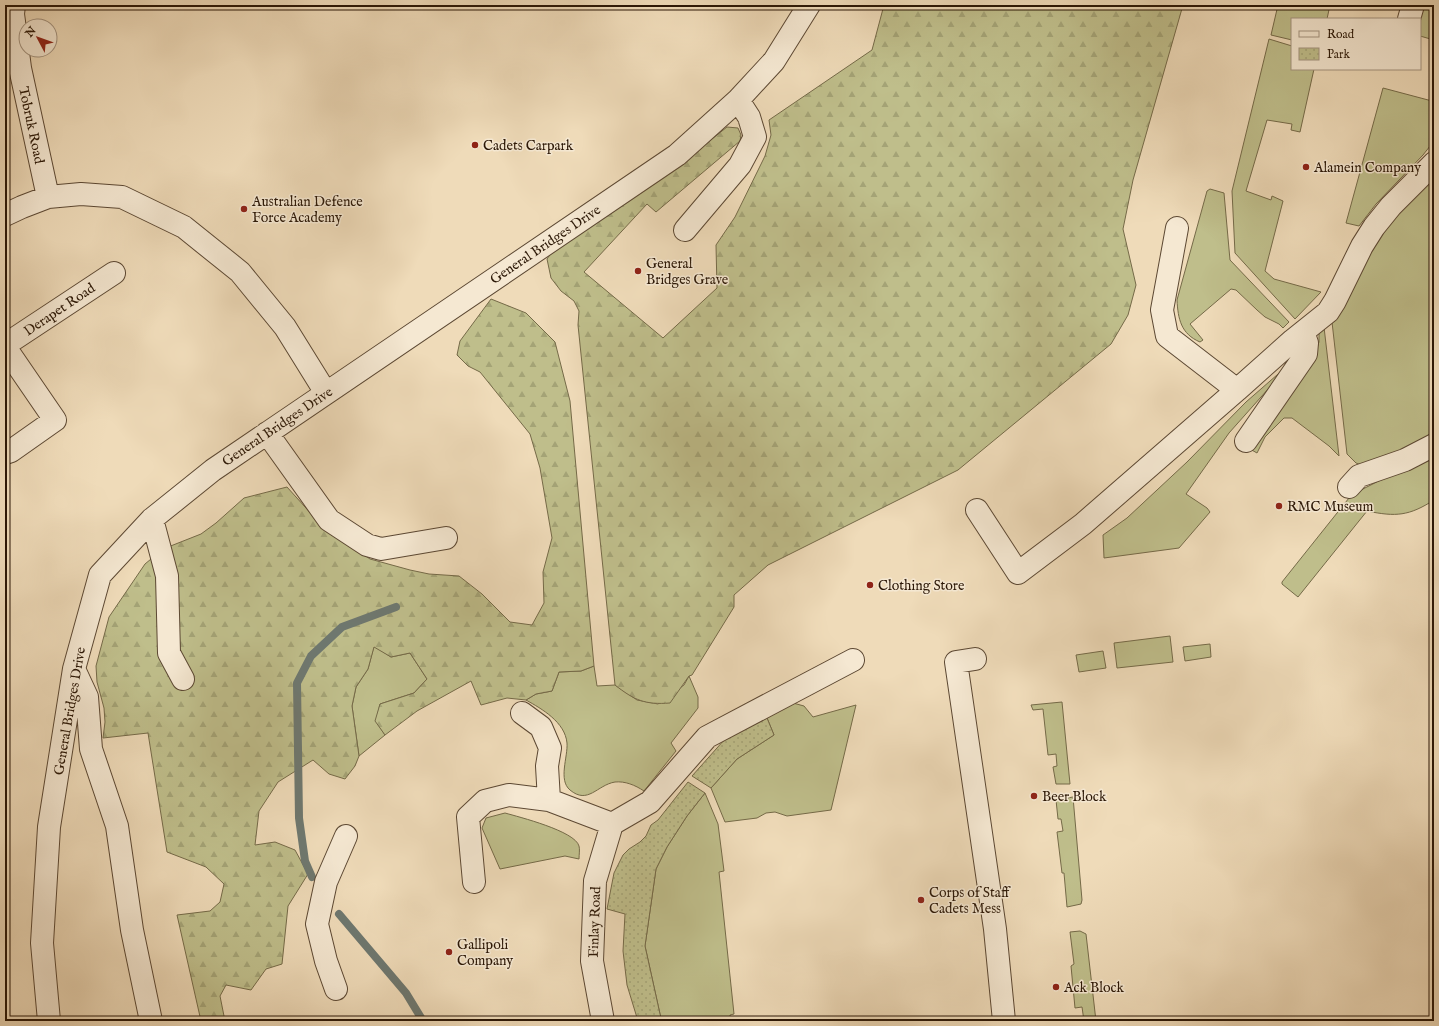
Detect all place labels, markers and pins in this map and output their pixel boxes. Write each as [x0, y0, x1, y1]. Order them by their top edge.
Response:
place label: Cadets Carpark [483, 137, 574, 155]
marker: Cadets Carpark [470, 140, 480, 150]
place label: Alamein Company [1313, 159, 1421, 177]
marker: Alamein Company [1301, 162, 1311, 172]
place label: Australian Defence Force Academy [251, 193, 363, 227]
marker: Australian Defence Force Academy [239, 204, 249, 214]
place label: General Bridges Grave [646, 255, 729, 289]
marker: General Bridges Grave [633, 266, 643, 276]
place label: RMC Museum [1287, 498, 1374, 516]
marker: RMC Museum [1274, 501, 1284, 511]
place label: Clothing Store [878, 577, 965, 595]
marker: Clothing Store [865, 580, 875, 590]
place label: Beer Block [1042, 788, 1107, 806]
marker: Beer Block [1029, 791, 1039, 801]
place label: Corps of Staff Cadets Mess [929, 884, 1011, 918]
marker: Corps of Staff Cadets Mess [916, 895, 926, 905]
place label: Gallipoli Company [457, 936, 513, 970]
marker: Gallipoli Company [444, 947, 454, 957]
place label: Ack Block [1063, 979, 1125, 997]
marker: Ack Block [1051, 982, 1061, 992]

